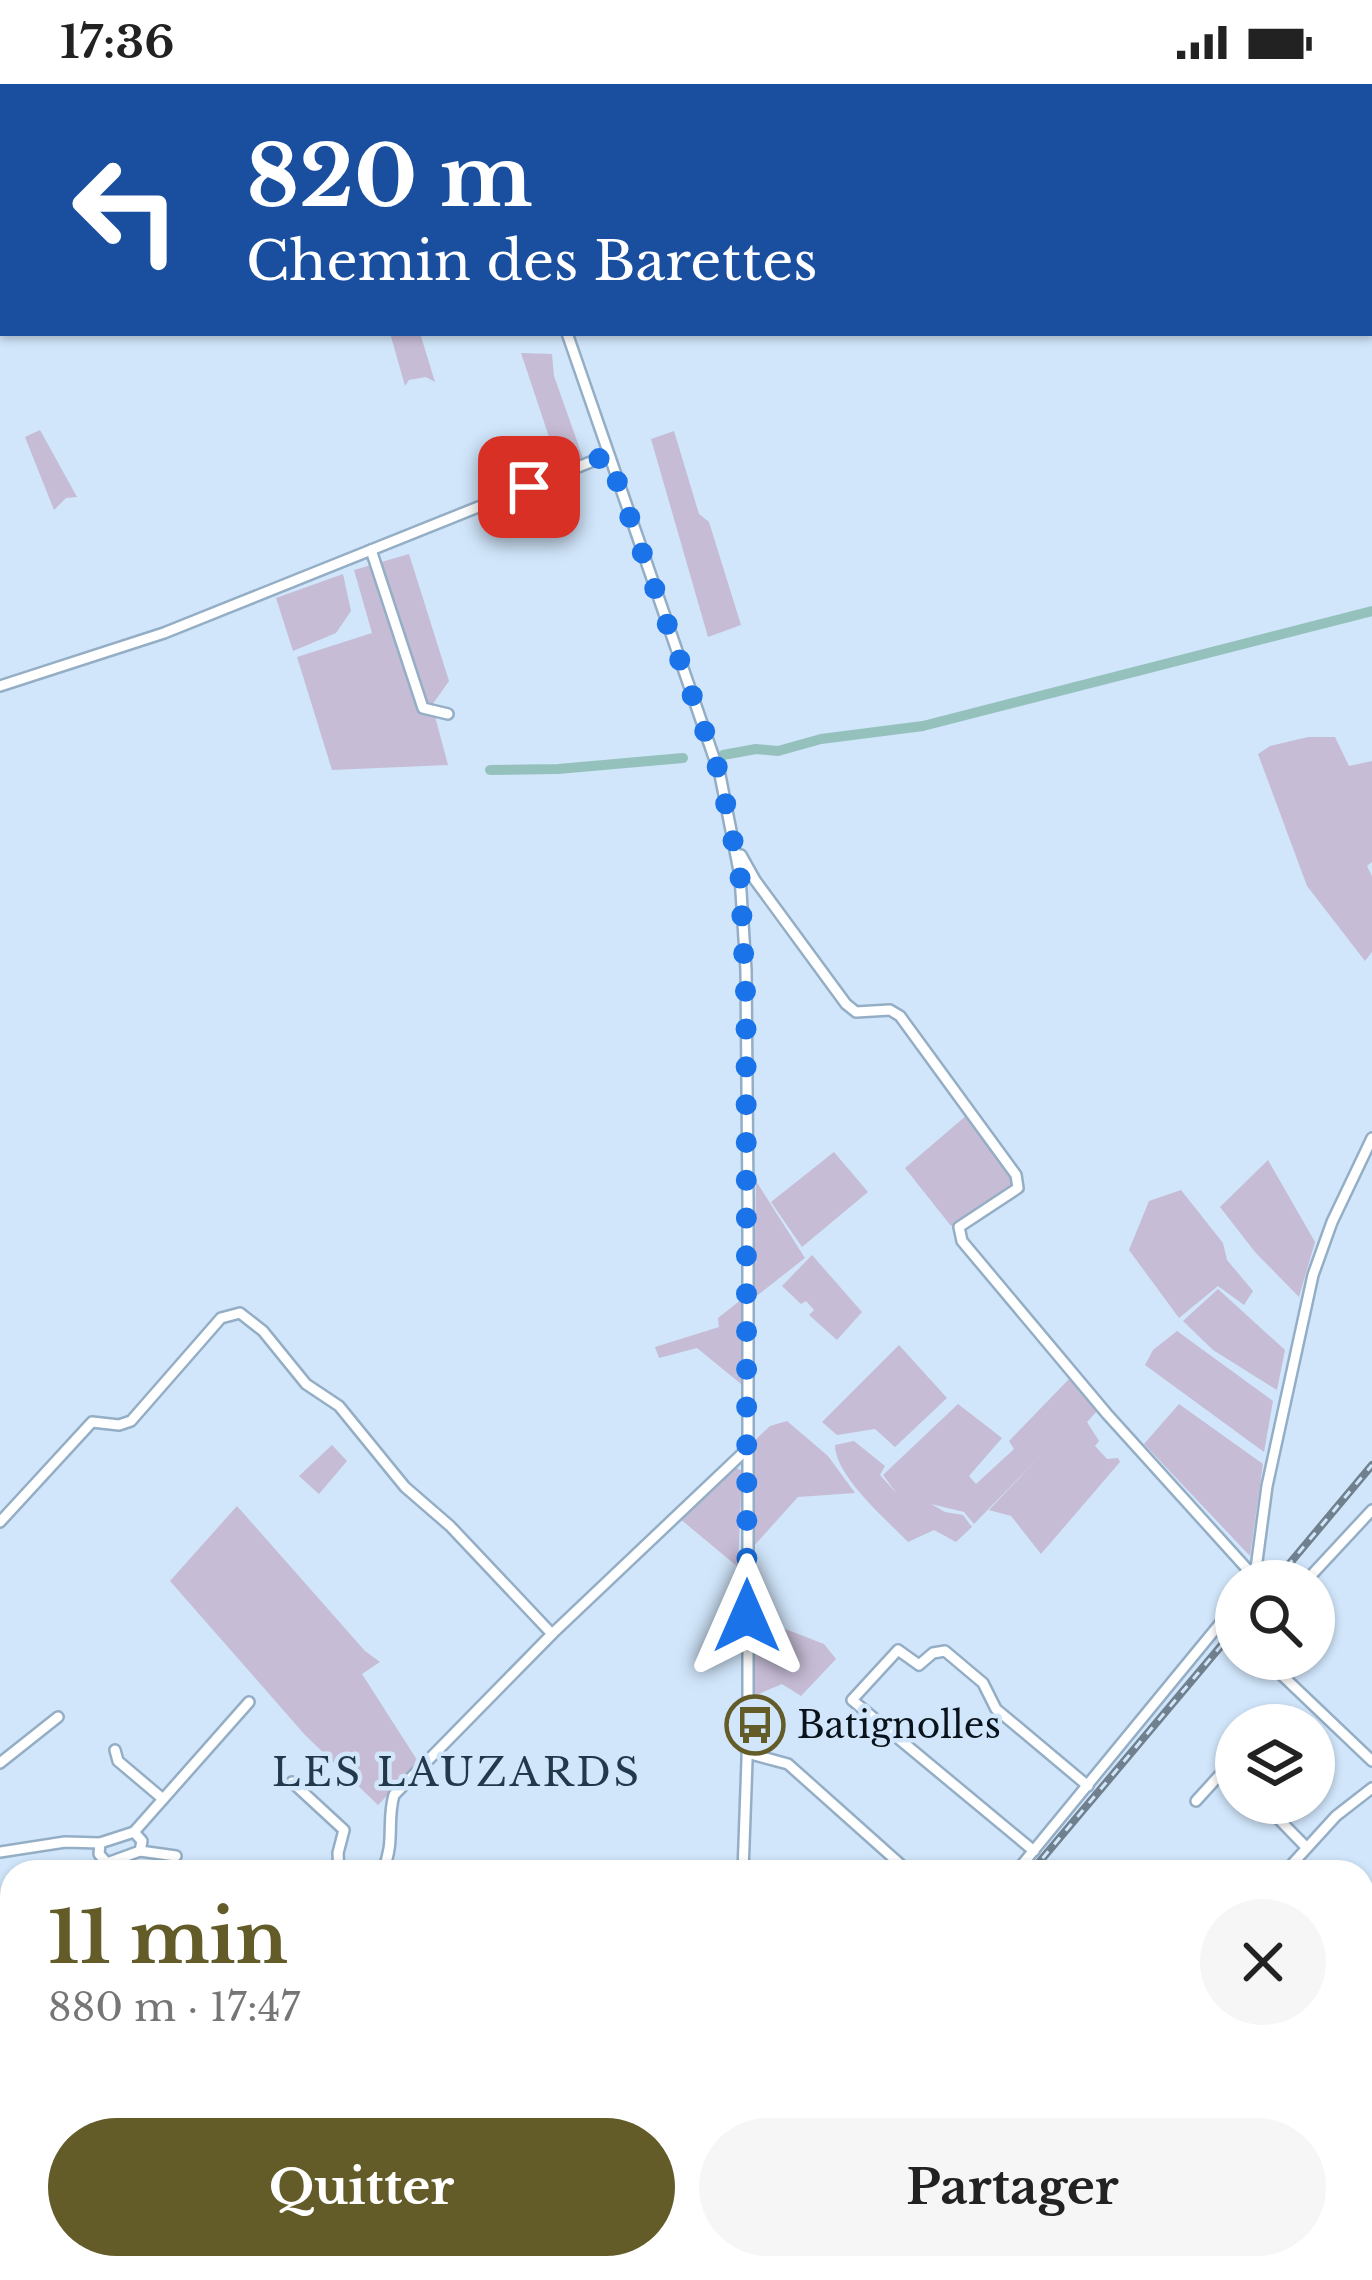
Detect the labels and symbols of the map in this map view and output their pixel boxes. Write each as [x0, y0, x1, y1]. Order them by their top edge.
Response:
pin [478, 436, 580, 538]
position arrow [684, 1553, 810, 1679]
bus stop icon: Batignolles [724, 1694, 786, 1756]
place label: Batignolles [797, 1703, 1001, 1748]
district label: LES LAUZARDS [272, 1748, 642, 1797]

